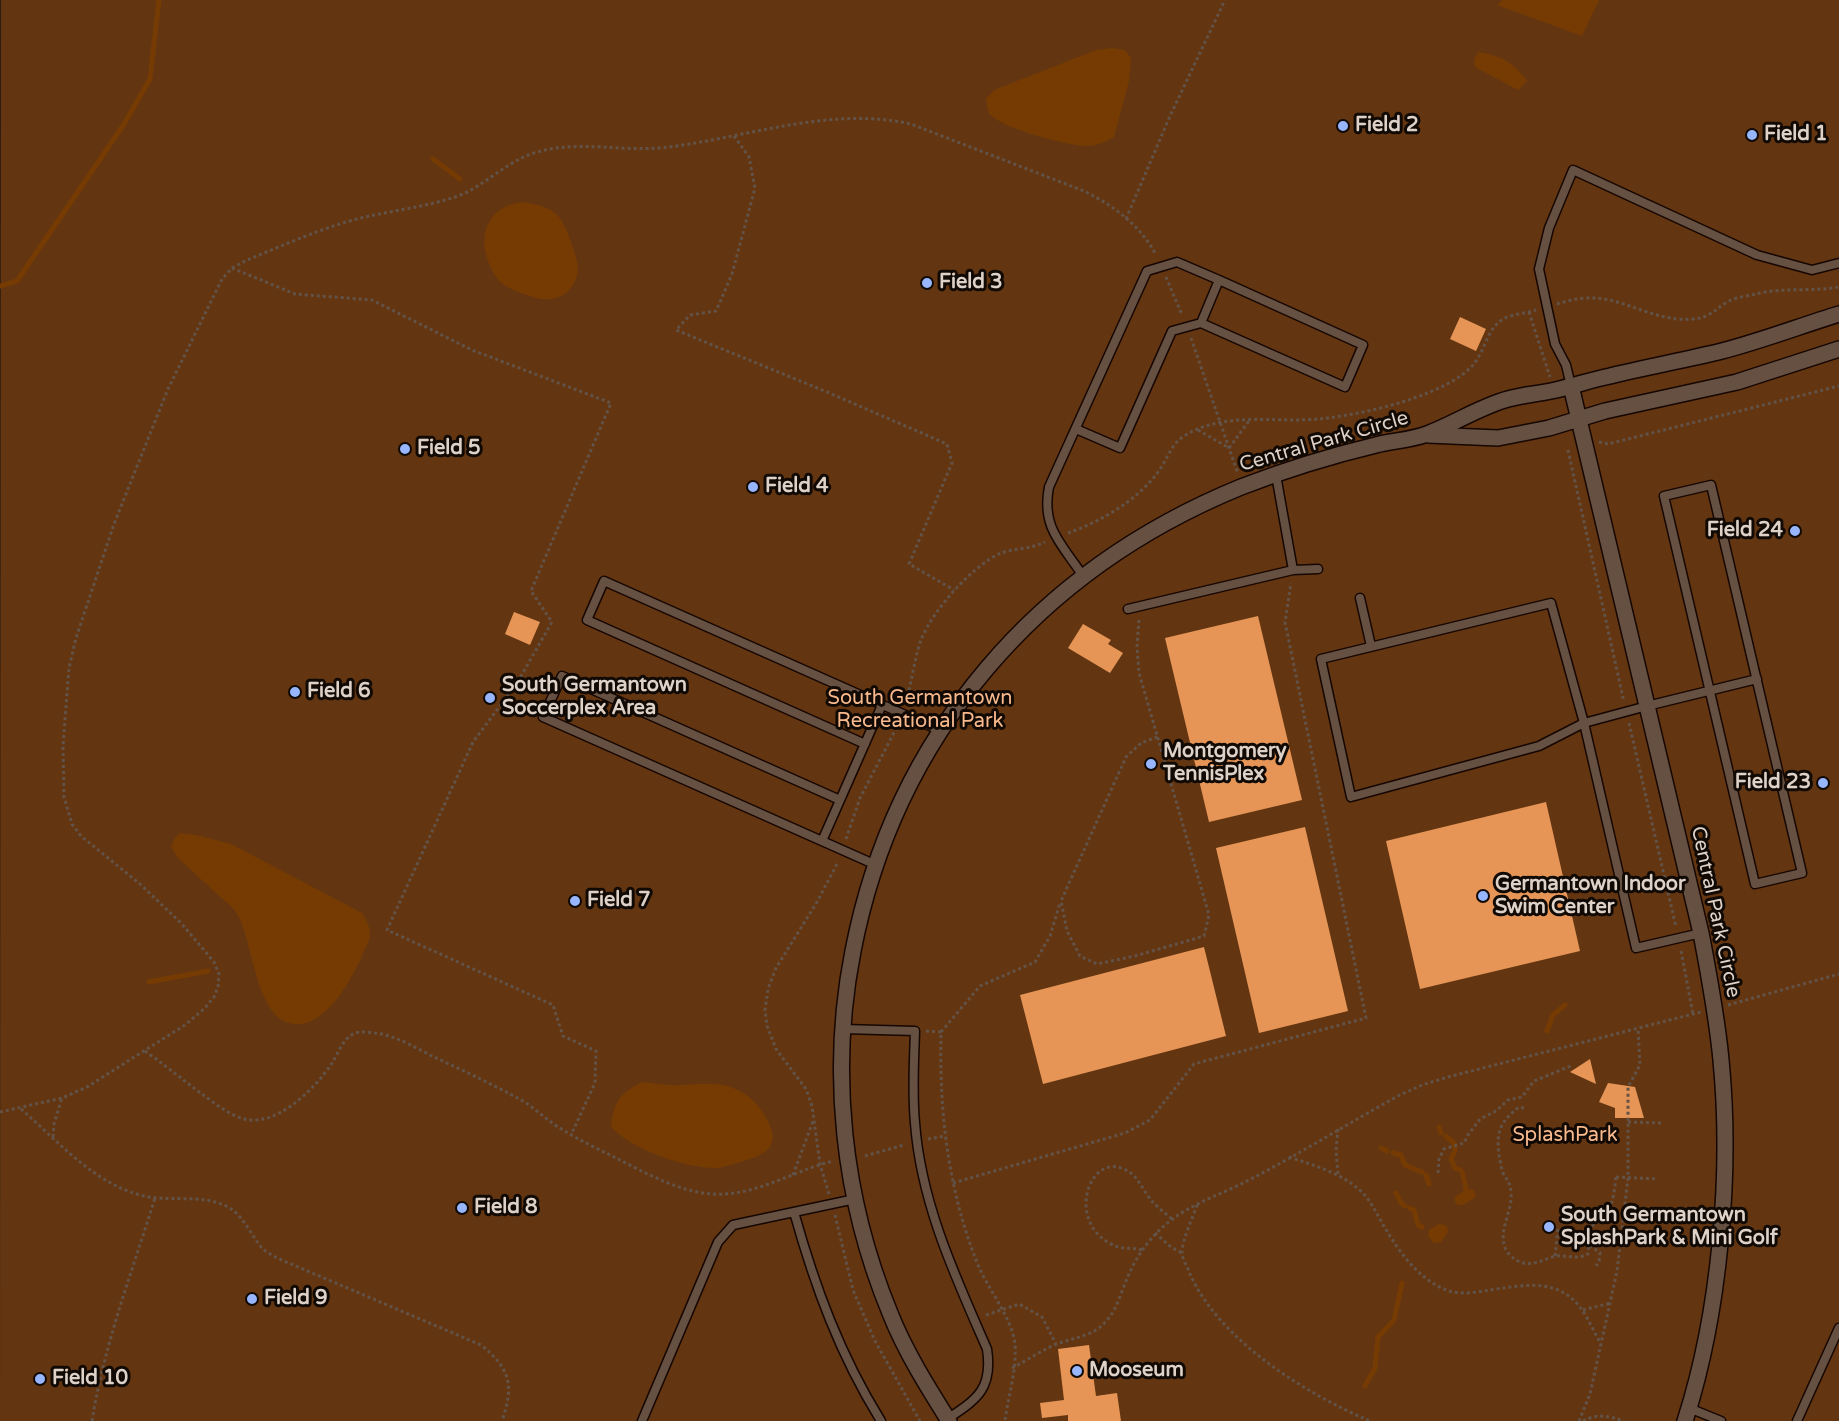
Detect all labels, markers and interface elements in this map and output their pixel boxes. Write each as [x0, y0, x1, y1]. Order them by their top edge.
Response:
place label: Field 2 [1355, 114, 1419, 138]
marker: Field 2 [1336, 119, 1350, 133]
place label: Field 1 [1764, 123, 1828, 147]
marker: Field 1 [1745, 128, 1759, 142]
place label: Field 3 [939, 271, 1003, 295]
marker: Field 3 [920, 276, 934, 290]
street label: Central Park Circle [1237, 406, 1411, 478]
place label: Field 5 [417, 437, 481, 461]
marker: Field 5 [398, 442, 412, 456]
place label: Field 4 [765, 475, 829, 499]
marker: Field 4 [746, 480, 760, 494]
place label: Field 24 [1707, 519, 1783, 543]
marker: Field 24 [1788, 524, 1802, 538]
place label: South Germantown Soccerplex Area [502, 674, 687, 721]
place label: Field 6 [307, 680, 371, 704]
marker: Field 6 [288, 685, 302, 699]
park label: South Germantown Recreational Park [828, 687, 1012, 734]
marker: South Germantown Soccerplex Area [483, 691, 497, 705]
place label: Montgomery TennisPlex [1163, 740, 1286, 787]
marker: Montgomery TennisPlex [1144, 757, 1158, 771]
place label: Field 23 [1735, 771, 1811, 795]
marker: Field 23 [1816, 776, 1830, 790]
street label: Central Park Circle [1685, 824, 1745, 1000]
place label: Germantown Indoor Swim Center [1495, 873, 1686, 920]
place label: Field 7 [587, 889, 651, 913]
marker: Germantown Indoor Swim Center [1476, 889, 1490, 903]
marker: Field 7 [568, 894, 582, 908]
park label: SplashPark [1512, 1124, 1618, 1148]
place label: Field 8 [474, 1196, 538, 1220]
marker: Field 8 [455, 1201, 469, 1215]
place label: South Germantown SplashPark & Mini Golf [1561, 1204, 1778, 1251]
marker: South Germantown SplashPark & Mini Golf [1542, 1220, 1556, 1234]
place label: Field 9 [264, 1287, 328, 1311]
marker: Field 9 [245, 1292, 259, 1306]
place label: Mooseum [1089, 1359, 1184, 1383]
marker: Mooseum [1070, 1364, 1084, 1378]
place label: Field 10 [52, 1367, 128, 1391]
marker: Field 10 [33, 1372, 47, 1386]

